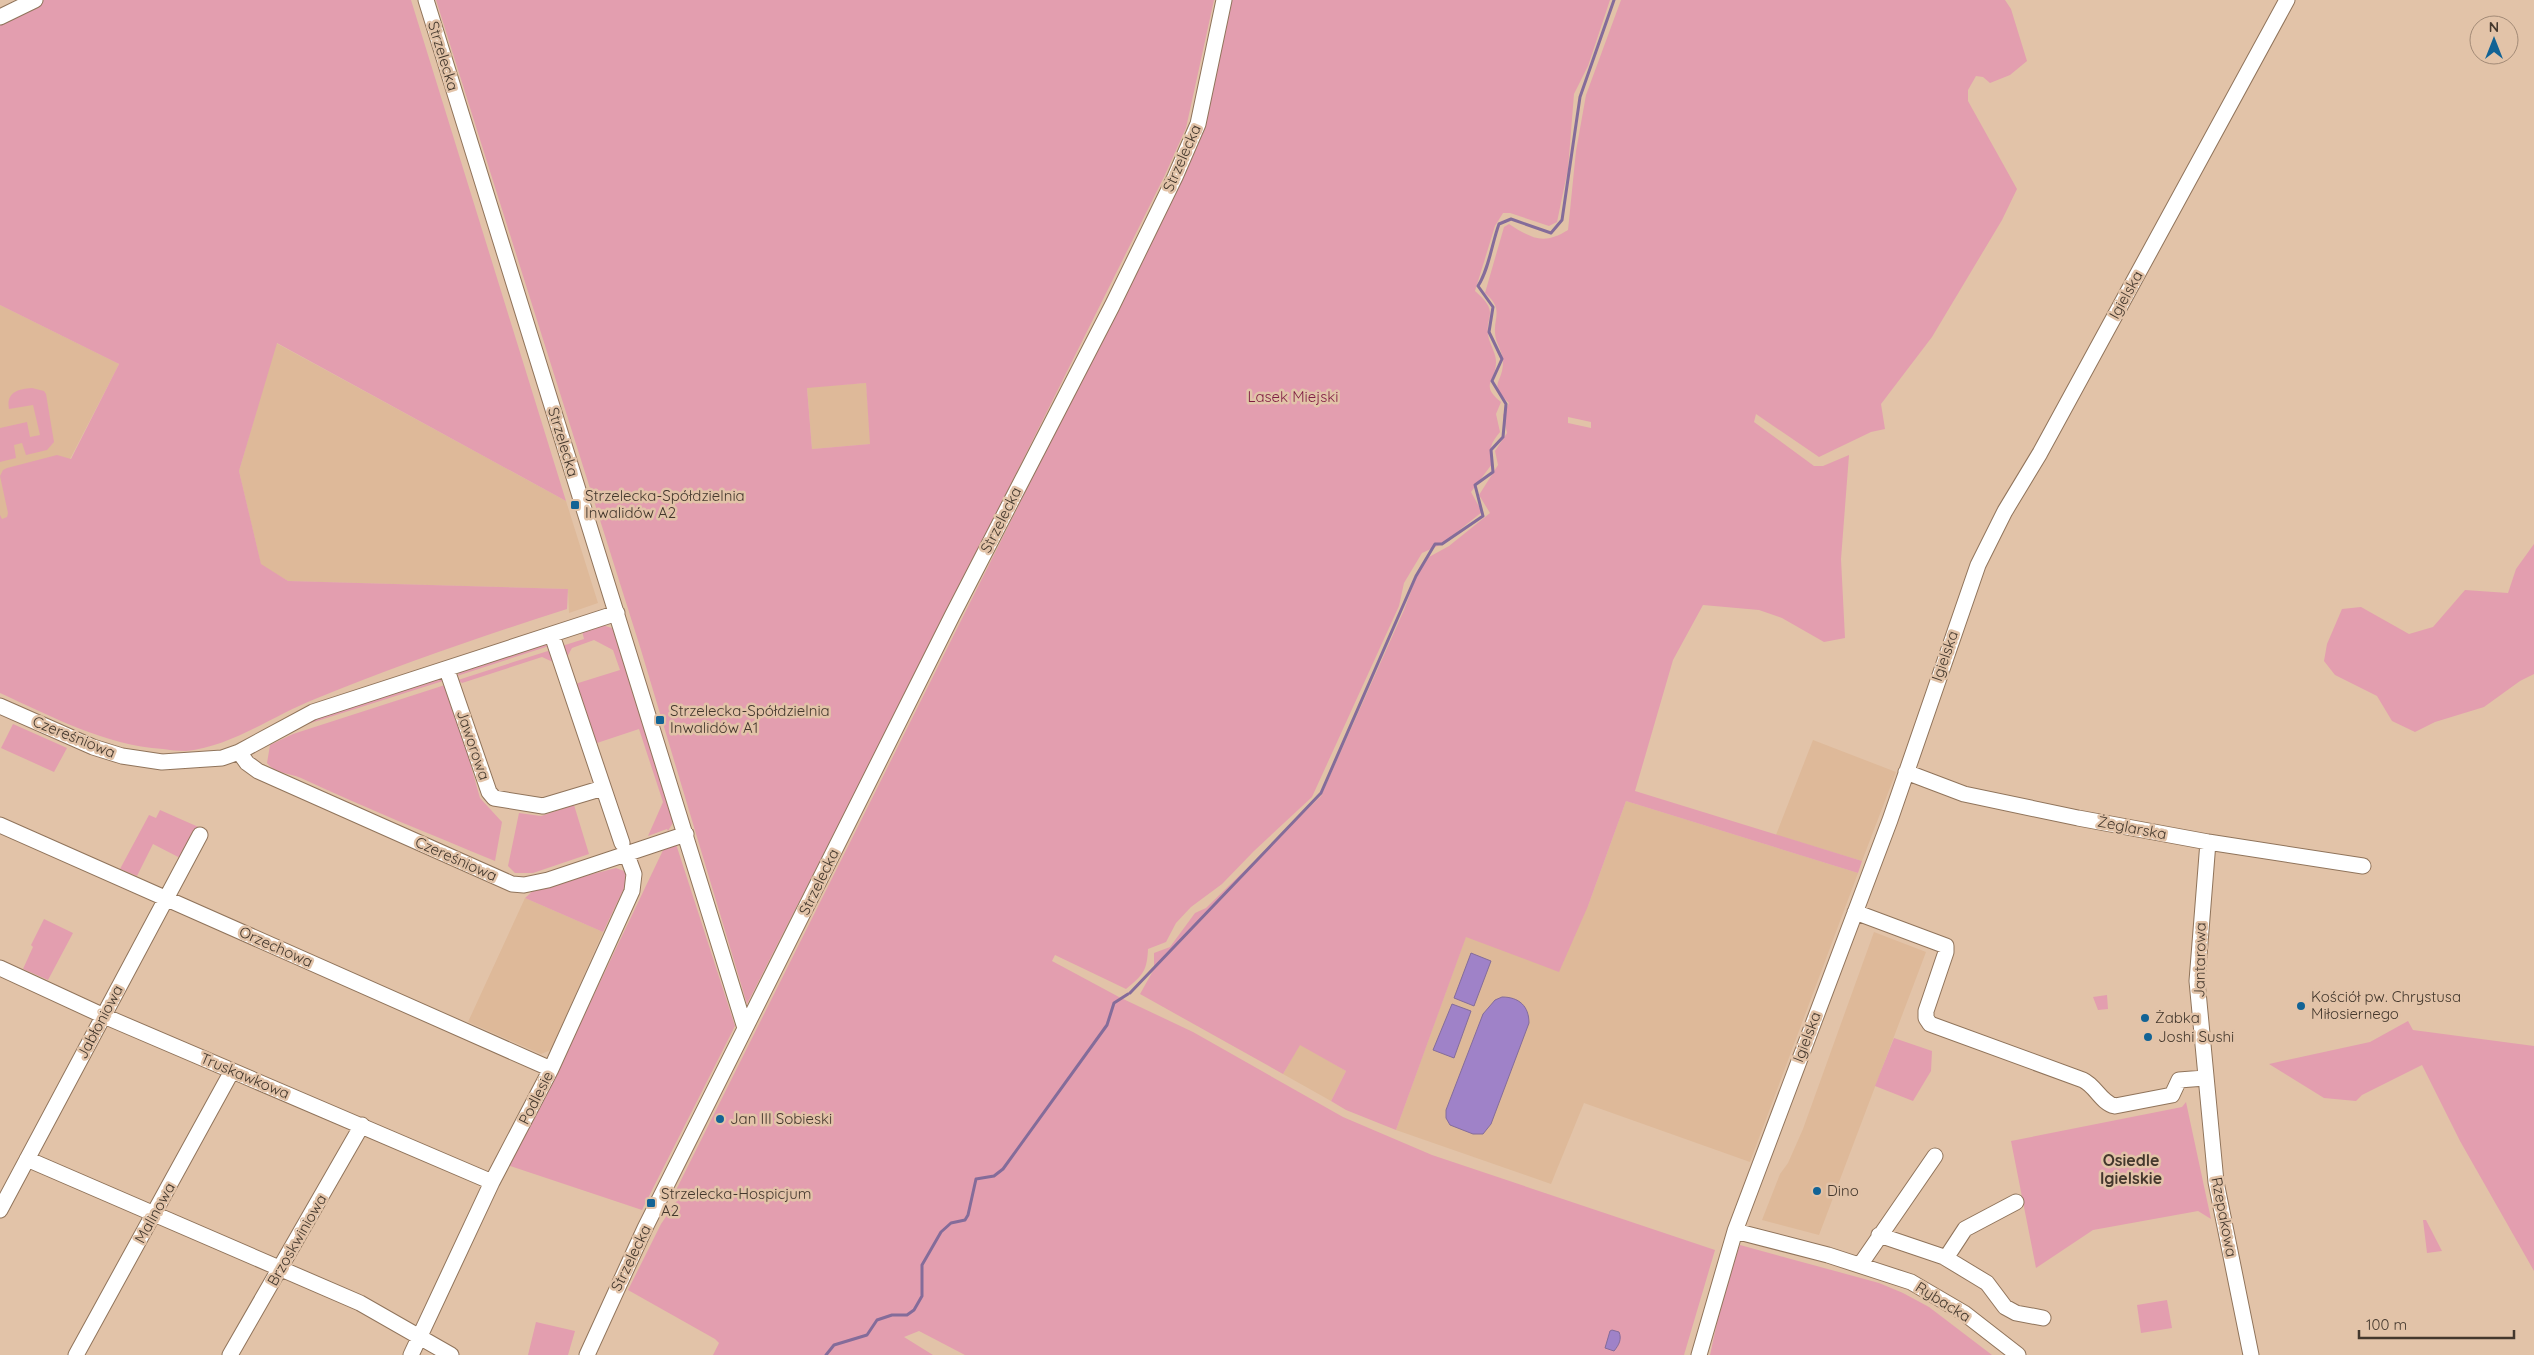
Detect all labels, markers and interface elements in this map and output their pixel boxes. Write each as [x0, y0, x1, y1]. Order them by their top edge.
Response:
north arrow [2469, 15, 2519, 65]
text: N [2489, 18, 2499, 36]
street label: Strzelecka [424, 19, 463, 93]
street label: Strzelecka [1158, 121, 1205, 194]
street label: Igielska [2105, 267, 2147, 322]
park label: Lasek Miejski [1247, 387, 1339, 406]
street label: Strzelecka [544, 405, 583, 479]
street label: Strzelecka [976, 484, 1025, 556]
place label: Strzelecka-Spółdzielnia Inwalidów A2 [585, 486, 745, 522]
marker: Strzelecka-Spółdzielnia Inwalidów A2 [569, 499, 581, 511]
street label: Igielska [1927, 628, 1962, 684]
place label: Strzelecka-Spółdzielnia Inwalidów A1 [670, 701, 830, 737]
street label: Jaworowa [453, 707, 494, 782]
street label: Czereśniowa [30, 711, 118, 762]
marker: Strzelecka-Spółdzielnia Inwalidów A1 [654, 714, 666, 726]
street label: Żeglarska [2096, 812, 2168, 843]
street label: Czereśniowa [412, 832, 500, 885]
street label: Strzelecka [794, 846, 843, 918]
street label: Orzechowa [236, 922, 316, 971]
street label: Jantarowa [2189, 922, 2210, 998]
street label: Jabłoniowa [72, 982, 127, 1062]
place label: Kościół pw. Chrystusa Miłosiernego [2311, 987, 2461, 1023]
marker: Kościół pw. Chrystusa Miłosiernego [2295, 1000, 2307, 1012]
place label: Żabka [2155, 1008, 2200, 1027]
street label: Igielska [1788, 1009, 1825, 1065]
marker: Żabka [2139, 1012, 2151, 1024]
place label: Joshi Sushi [2158, 1027, 2234, 1046]
marker: Joshi Sushi [2142, 1031, 2154, 1043]
street label: Truskawkowa [198, 1048, 293, 1103]
street label: Podlesie [514, 1068, 557, 1128]
place label: Jan III Sobieski [730, 1109, 832, 1128]
marker: Jan III Sobieski [714, 1113, 726, 1125]
district label: Osiedle Igielskie [2100, 1150, 2162, 1188]
street label: Rzepakowa [2207, 1175, 2242, 1258]
street label: Malinowa [130, 1179, 179, 1246]
place label: Dino [1827, 1181, 1859, 1200]
place label: Strzelecka-Hospicjum A2 [661, 1184, 811, 1220]
marker: Dino [1811, 1185, 1823, 1197]
street label: Brzoskwiniowa [263, 1191, 330, 1289]
marker: Strzelecka-Hospicjum A2 [645, 1197, 657, 1209]
street label: Strzelecka [606, 1222, 655, 1294]
street label: Rybacka [1912, 1277, 1974, 1326]
scale bar [2359, 1308, 2514, 1340]
text: 100 m [2366, 1315, 2407, 1334]

